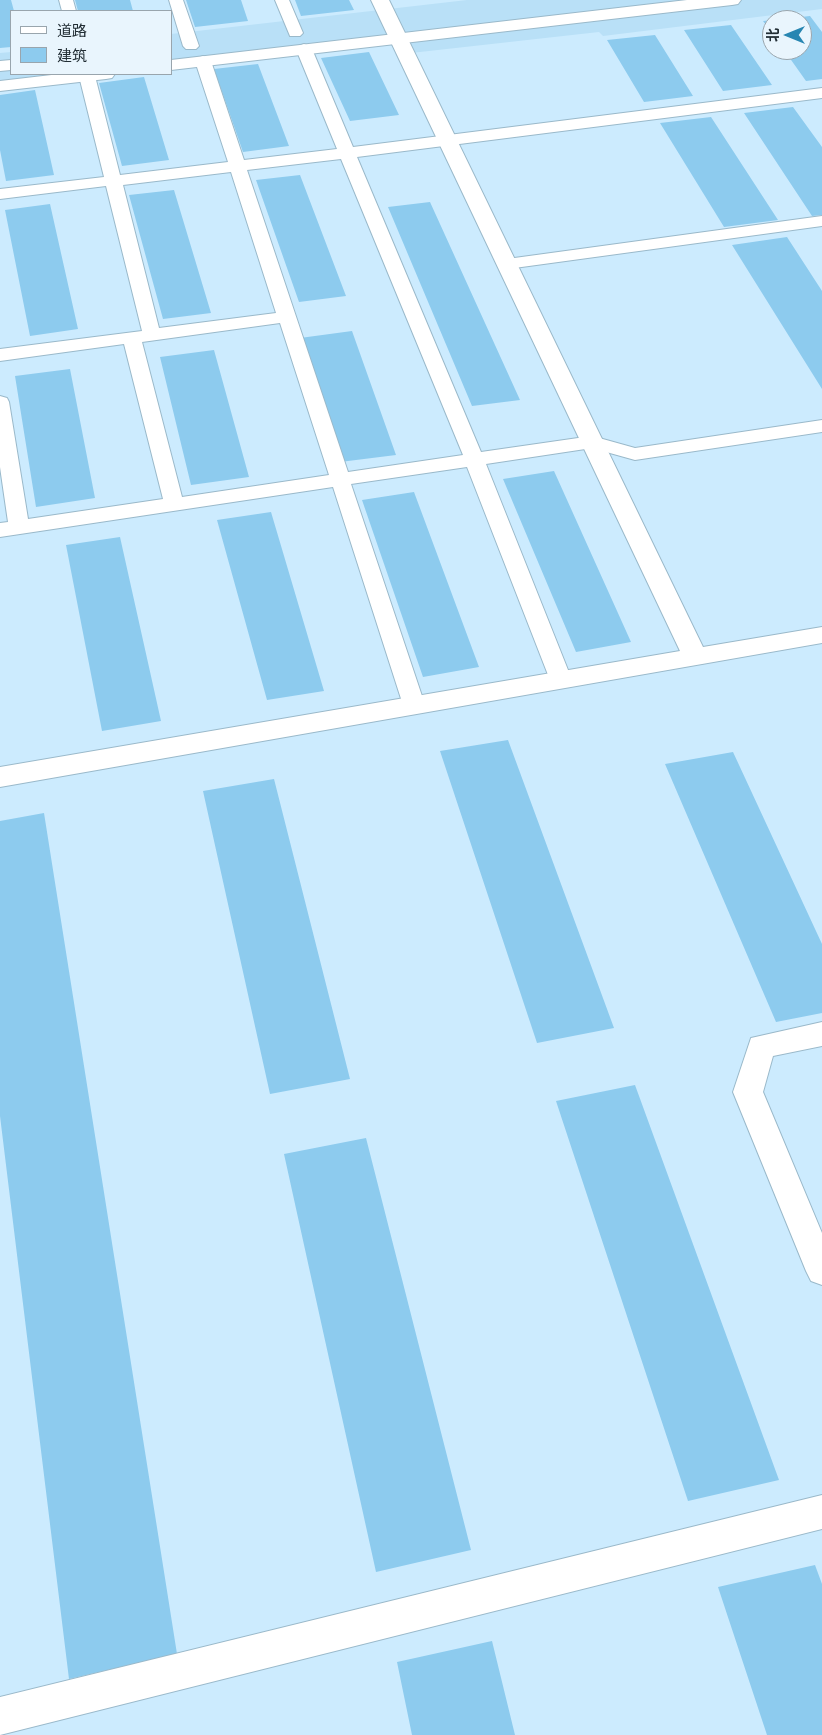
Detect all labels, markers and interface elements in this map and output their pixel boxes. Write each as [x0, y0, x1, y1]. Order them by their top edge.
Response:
legend [10, 10, 172, 75]
north arrow [762, 10, 812, 60]
text: 道路 [57, 20, 87, 40]
text: 北 [763, 28, 782, 42]
text: 建筑 [57, 45, 87, 65]

